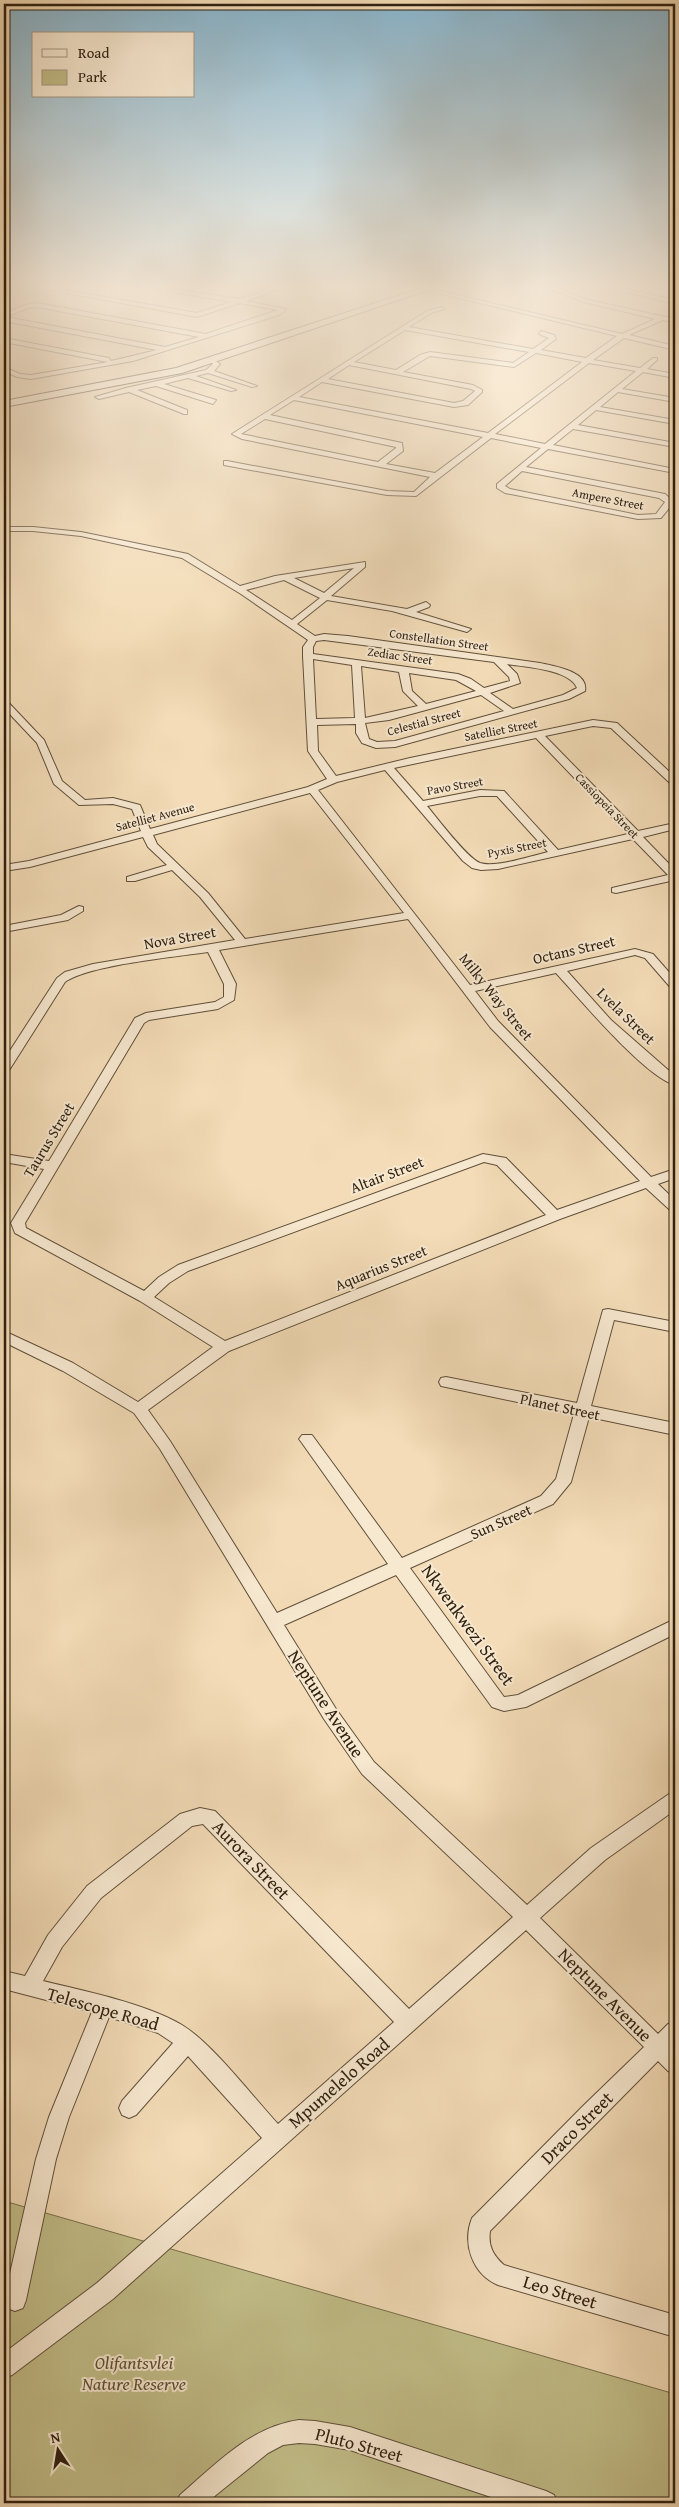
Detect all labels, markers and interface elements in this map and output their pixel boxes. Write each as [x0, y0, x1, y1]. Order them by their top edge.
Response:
legend [32, 32, 195, 98]
text: Road [78, 42, 109, 63]
text: Park [78, 66, 107, 87]
street label: Ampere Street [571, 483, 646, 514]
street label: Constellation Street [388, 624, 490, 655]
street label: Zediac Street [366, 643, 435, 669]
street label: Celestial Street [385, 703, 463, 740]
street label: Satelliet Street [463, 714, 540, 745]
street label: Cassiopeia Street [572, 769, 644, 843]
street label: Pavo Street [425, 772, 485, 799]
street label: Satelliet Avenue [114, 798, 196, 835]
street label: Pyxis Street [486, 833, 549, 862]
street label: Nova Street [142, 921, 218, 954]
street label: Octans Street [531, 930, 618, 969]
street label: Milky Way Street [455, 948, 539, 1045]
street label: Lvela Street [592, 982, 661, 1049]
street label: Taurus Street [18, 1098, 80, 1181]
street label: Altair Street [347, 1151, 427, 1198]
street label: Aquarius Street [331, 1239, 431, 1296]
street label: Planet Street [518, 1388, 603, 1425]
street label: Sun Street [467, 1498, 535, 1544]
street label: Nkwenkwezi Street [415, 1558, 522, 1692]
street label: Neptune Avenue [281, 1644, 371, 1763]
street label: Aurora Street [206, 1814, 297, 1906]
street label: Neptune Avenue [552, 1941, 659, 2048]
street label: Telescope Road [44, 1980, 163, 2038]
street label: Mpumelelo Road [282, 2031, 396, 2134]
street label: Draco Street [534, 2085, 620, 2170]
street label: Leo Street [520, 2268, 601, 2316]
park label: Olifantsvlei Nature Reserve [81, 2349, 186, 2397]
street label: Pluto Street [312, 2420, 406, 2469]
north arrow [32, 2424, 82, 2474]
text: N [49, 2426, 63, 2448]

